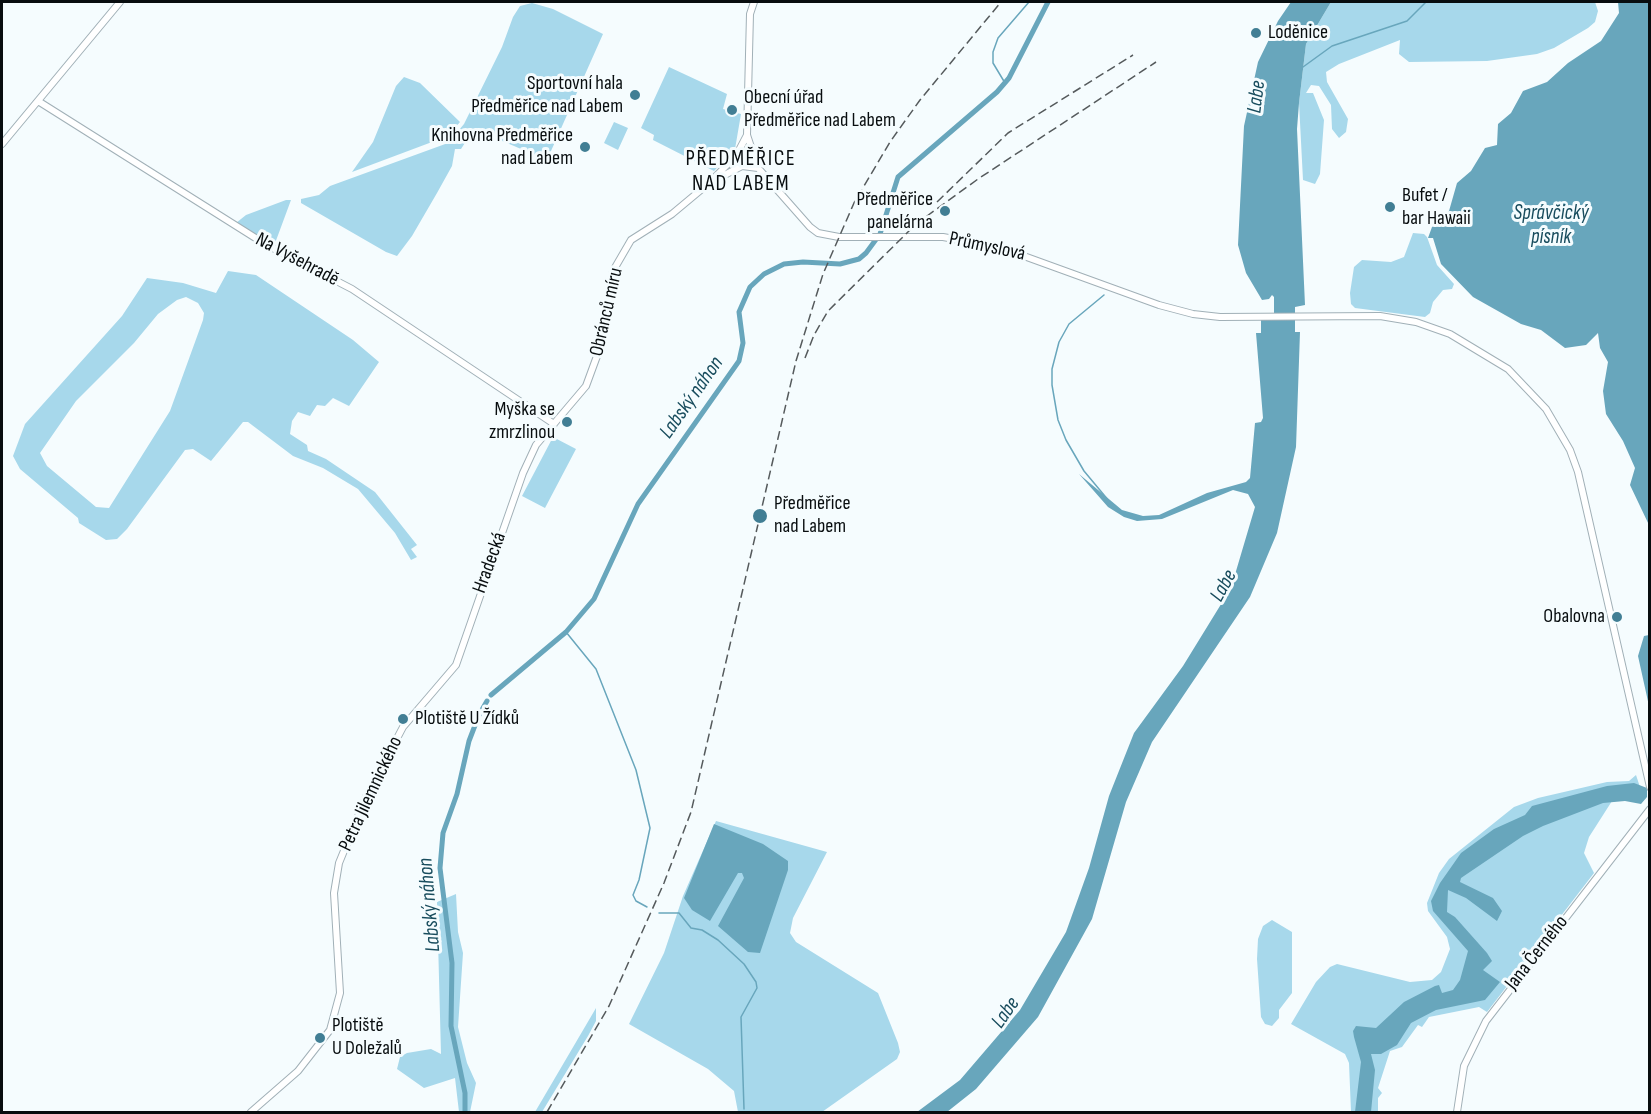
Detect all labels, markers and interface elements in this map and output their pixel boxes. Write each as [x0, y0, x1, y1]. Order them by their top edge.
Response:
place label: Loděnice [1268, 21, 1328, 45]
marker: Loděnice [1249, 26, 1263, 40]
place label: Sportovní hala Předměřice nad Labem [471, 72, 623, 119]
water label: Labe [1243, 79, 1271, 115]
place label: Obecní úřad Předměřice nad Labem [744, 86, 896, 133]
marker: Sportovní hala Předměřice nad Labem [628, 88, 642, 102]
marker: Obecní úřad Předměřice nad Labem [725, 103, 739, 117]
place label: Knihovna Předměřice nad Labem [431, 124, 573, 171]
marker: Knihovna Předměřice nad Labem [578, 140, 592, 154]
district label: PŘEDMĚŘICE NAD LABEM [686, 146, 796, 198]
place label: Bufet / bar Hawaii [1402, 184, 1471, 231]
place label: Předměřice panelárna [856, 188, 933, 235]
marker: Bufet / bar Hawaii [1383, 200, 1397, 214]
water label: Správčický písník [1513, 201, 1589, 251]
marker: Předměřice panelárna [938, 204, 952, 218]
street label: Průmyslová [947, 227, 1027, 267]
street label: Na Vyšehradě [251, 228, 343, 292]
street label: Obránců míru [585, 265, 629, 359]
water label: Labský náhon [655, 352, 729, 444]
place label: Myška se zmrzlinou [489, 398, 555, 445]
marker: Myška se zmrzlinou [560, 415, 574, 429]
place label: Předměřice nad Labem [774, 492, 851, 539]
marker: Předměřice nad Labem [751, 507, 769, 525]
street label: Hradecká [468, 529, 512, 597]
water label: Labe [1205, 566, 1243, 606]
place label: Obalovna [1543, 605, 1605, 629]
marker: Obalovna [1610, 610, 1624, 624]
place label: Plotiště U Žídků [415, 707, 519, 731]
marker: Plotiště U Žídků [396, 712, 410, 726]
street label: Petra Jilemnického [334, 733, 408, 855]
water label: Labský náhon [413, 857, 447, 953]
street label: Jana Černého [1500, 911, 1574, 995]
water label: Labe [986, 992, 1026, 1034]
place label: Plotiště U Doležalů [332, 1014, 402, 1061]
marker: Plotiště U Doležalů [313, 1031, 327, 1045]

